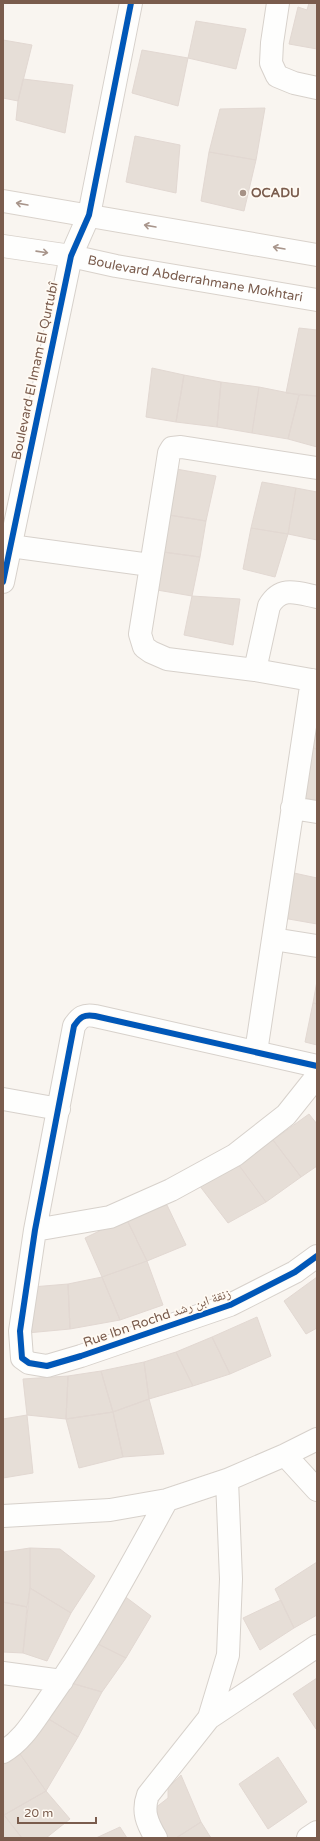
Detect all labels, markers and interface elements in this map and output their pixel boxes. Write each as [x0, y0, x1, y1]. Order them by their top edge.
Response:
place label: OCADU [251, 185, 300, 201]
marker: OCADU [238, 188, 248, 198]
one-way arrow [16, 200, 29, 208]
one-way arrow [144, 222, 157, 230]
one-way arrow [272, 244, 285, 252]
one-way arrow [35, 248, 48, 256]
street label: Boulevard Abderrahmane Mokhtari [86, 252, 304, 305]
street label: Boulevard El Imam El Qurtubî [8, 280, 62, 461]
street label: Rue Ibn Rochd زنقة ابن رشد [81, 1285, 233, 1351]
scale bar [18, 1799, 96, 1825]
text: 20 m [24, 1806, 53, 1820]

